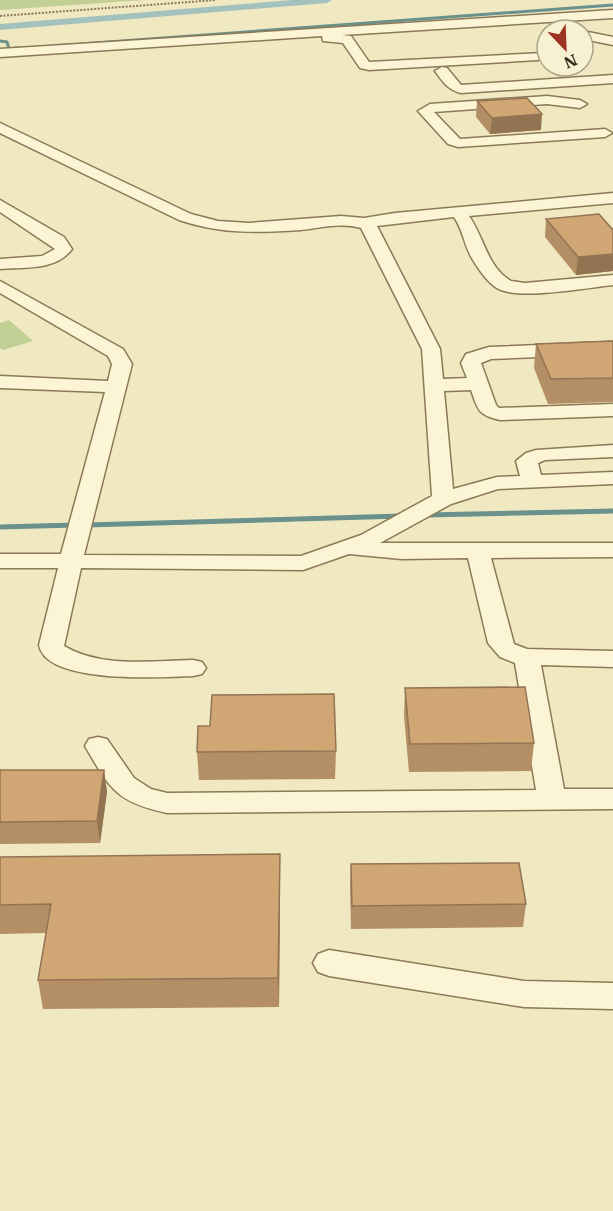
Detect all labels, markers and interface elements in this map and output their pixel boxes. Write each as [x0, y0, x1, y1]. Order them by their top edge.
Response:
north arrow [535, 18, 595, 78]
text: N [561, 50, 581, 73]

